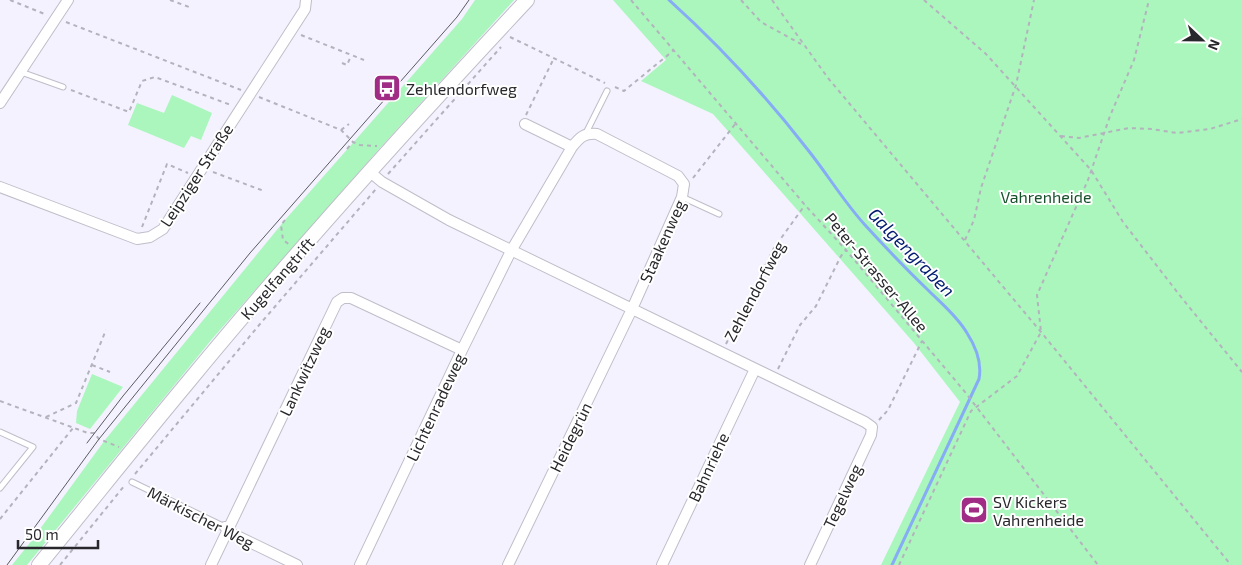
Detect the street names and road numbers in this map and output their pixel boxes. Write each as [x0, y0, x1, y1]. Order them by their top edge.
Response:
street label: Leipziger Straße [156, 120, 236, 230]
street label: Staakenweg [635, 196, 689, 286]
street label: Peter-Strasser-Allee [822, 209, 932, 335]
street label: Kugelfangtrift [236, 233, 318, 323]
street label: Zehlendorfweg [720, 237, 788, 344]
street label: Lankwitzweg [275, 323, 333, 419]
street label: Lichtenradeweg [402, 350, 468, 464]
street label: Heidegrün [545, 399, 595, 475]
street label: Bahnriehe [684, 429, 732, 505]
street label: Tegelweg [819, 461, 865, 531]
street label: Märkischer Weg [145, 482, 258, 552]

